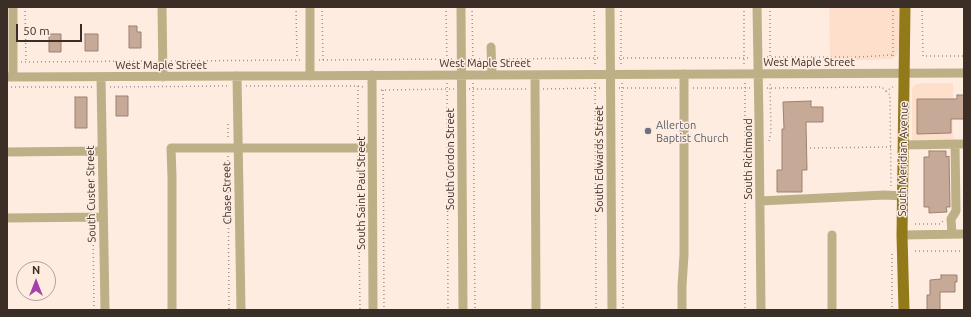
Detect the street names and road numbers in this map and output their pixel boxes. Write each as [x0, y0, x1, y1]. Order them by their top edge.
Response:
street label: West Maple Street [763, 55, 855, 69]
street label: West Maple Street [439, 56, 531, 70]
street label: West Maple Street [115, 58, 207, 72]
street label: South Meridian Avenue [895, 102, 911, 216]
street label: South Edwards Street [592, 106, 606, 212]
street label: South Gordon Street [443, 108, 457, 210]
street label: South Richmond [741, 118, 755, 200]
street label: South Saint Paul Street [354, 136, 368, 250]
street label: South Custer Street [84, 145, 98, 243]
street label: Chase Street [220, 162, 234, 224]

